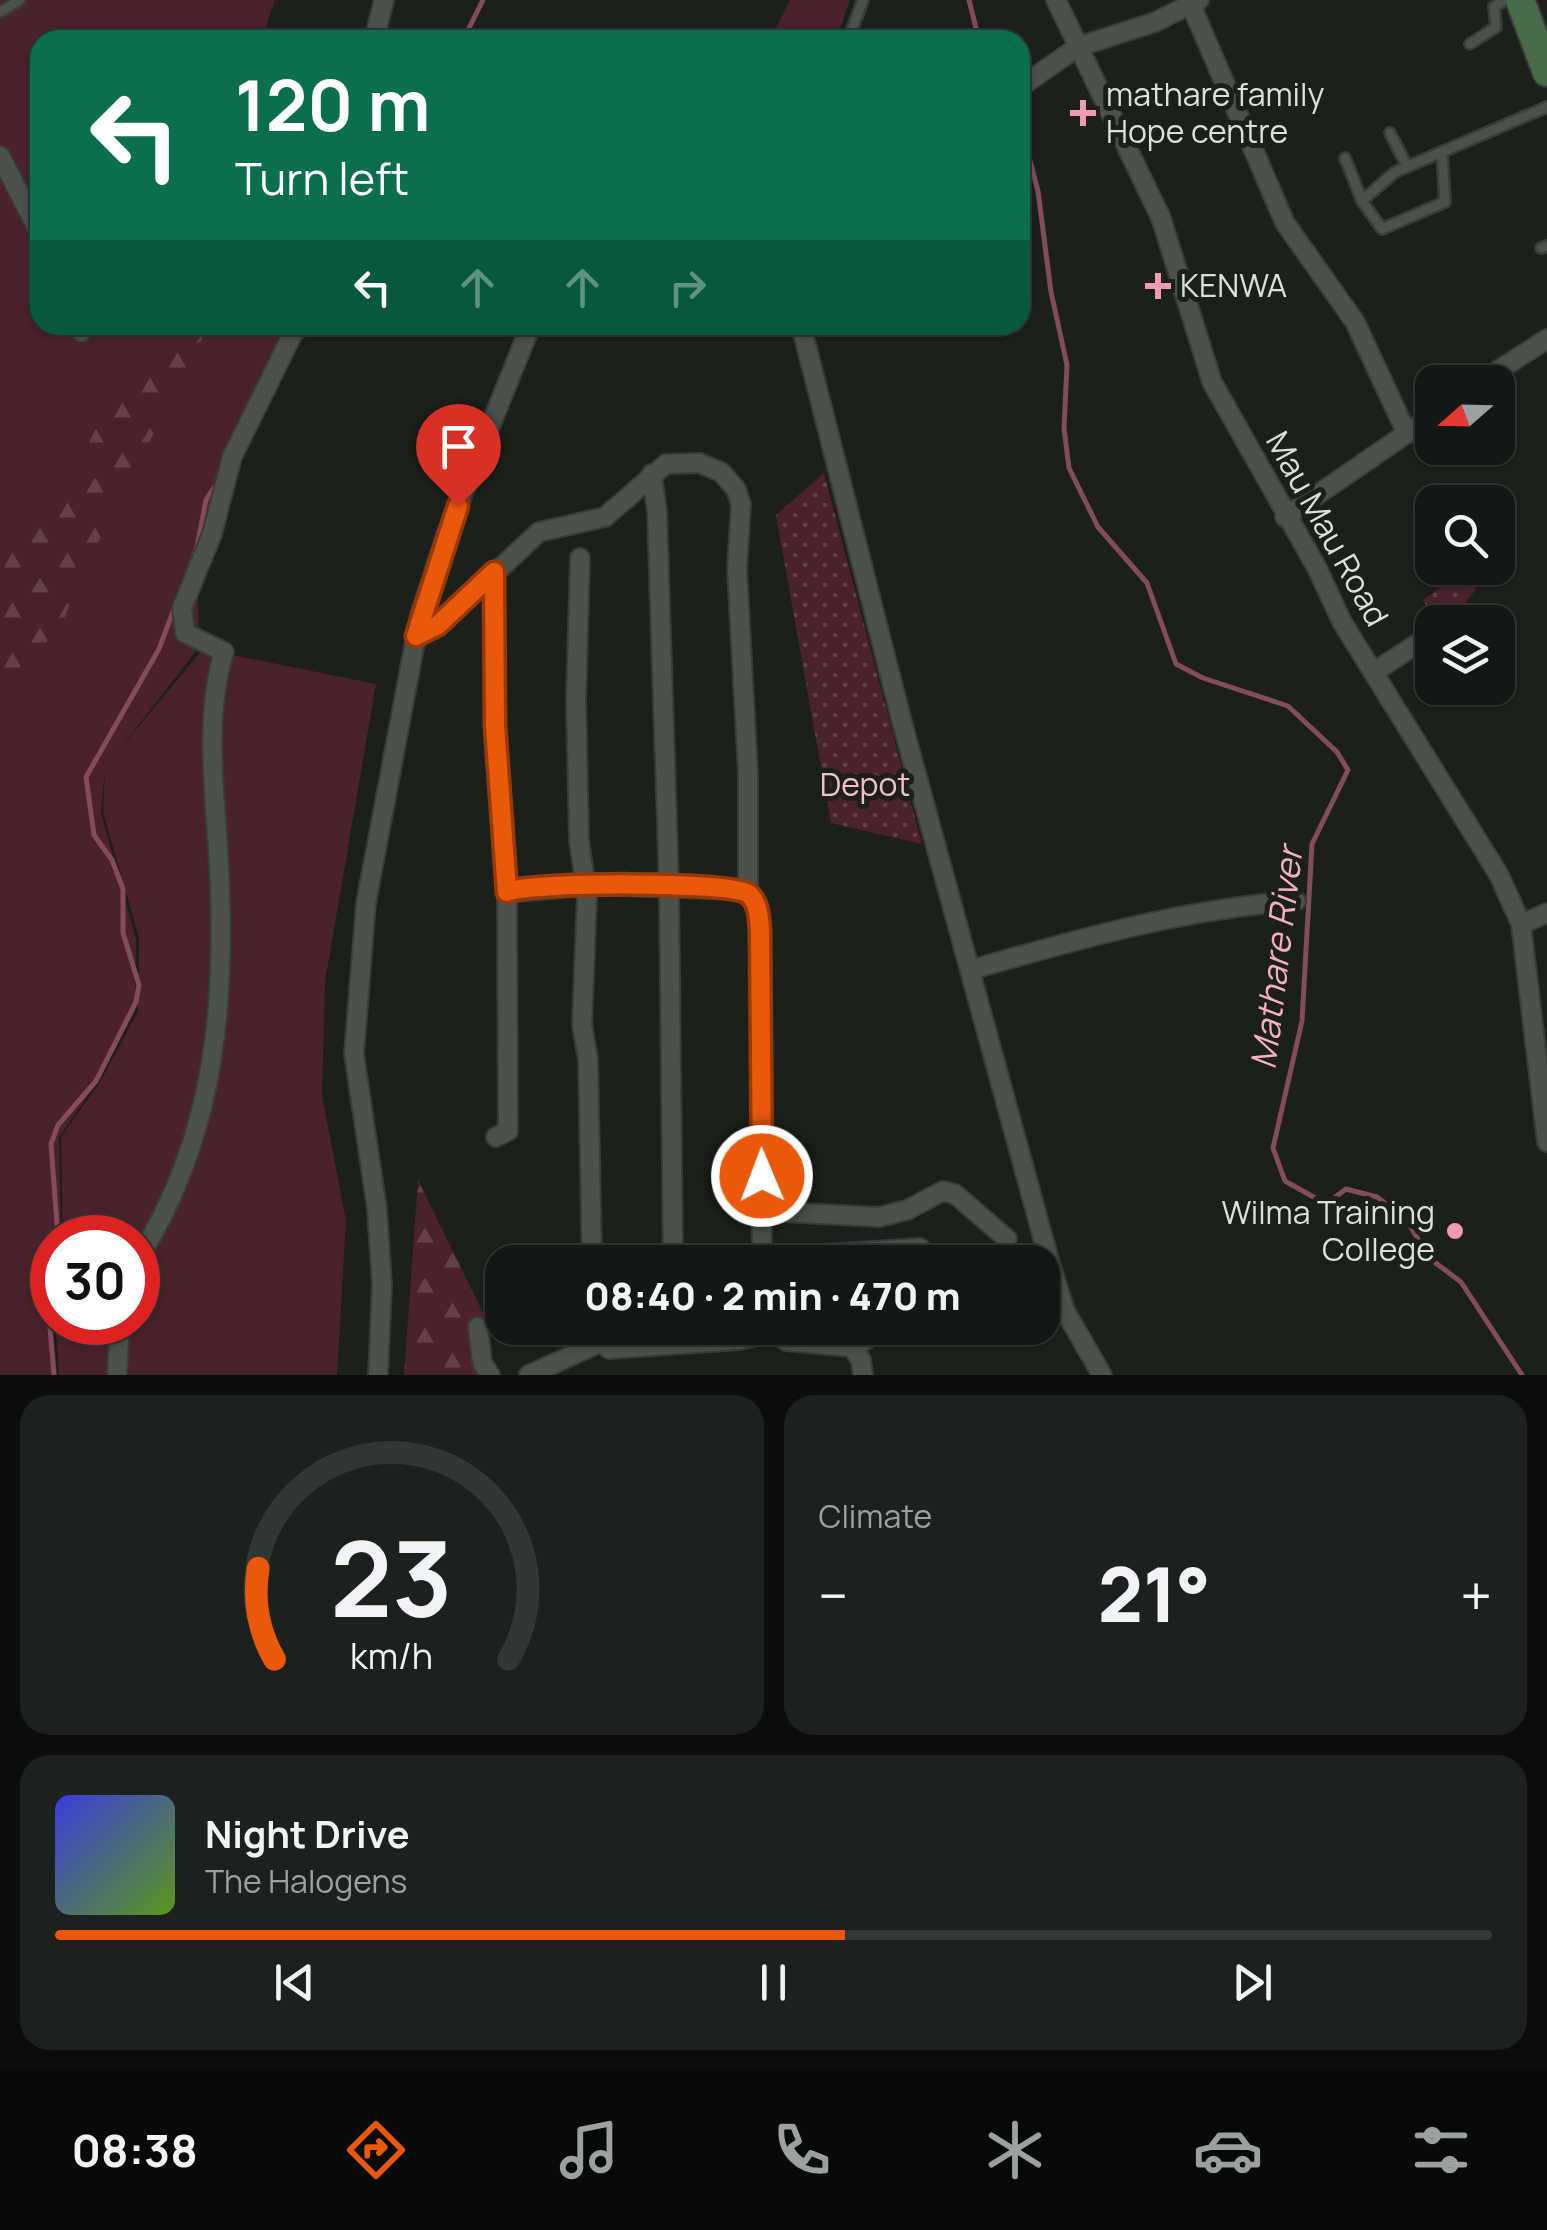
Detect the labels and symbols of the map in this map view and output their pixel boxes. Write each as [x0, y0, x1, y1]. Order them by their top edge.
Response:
place label: mathare family Hope centre [1106, 72, 1325, 153]
marker: mathare family Hope centre [1070, 100, 1096, 126]
place label: KENWA [1180, 263, 1287, 307]
marker: KENWA [1145, 273, 1171, 299]
north arrow [1415, 365, 1515, 465]
pin [416, 404, 501, 507]
street label: Mau Mau Road [1256, 423, 1399, 634]
park label: Depot [820, 762, 910, 806]
water label: Mathare River [1239, 840, 1314, 1072]
position arrow [710, 1124, 814, 1228]
place label: Wilma Training College [1221, 1190, 1435, 1271]
speed limit sign: 30 [30, 1215, 160, 1345]
marker: Wilma Training College [1444, 1220, 1466, 1242]

